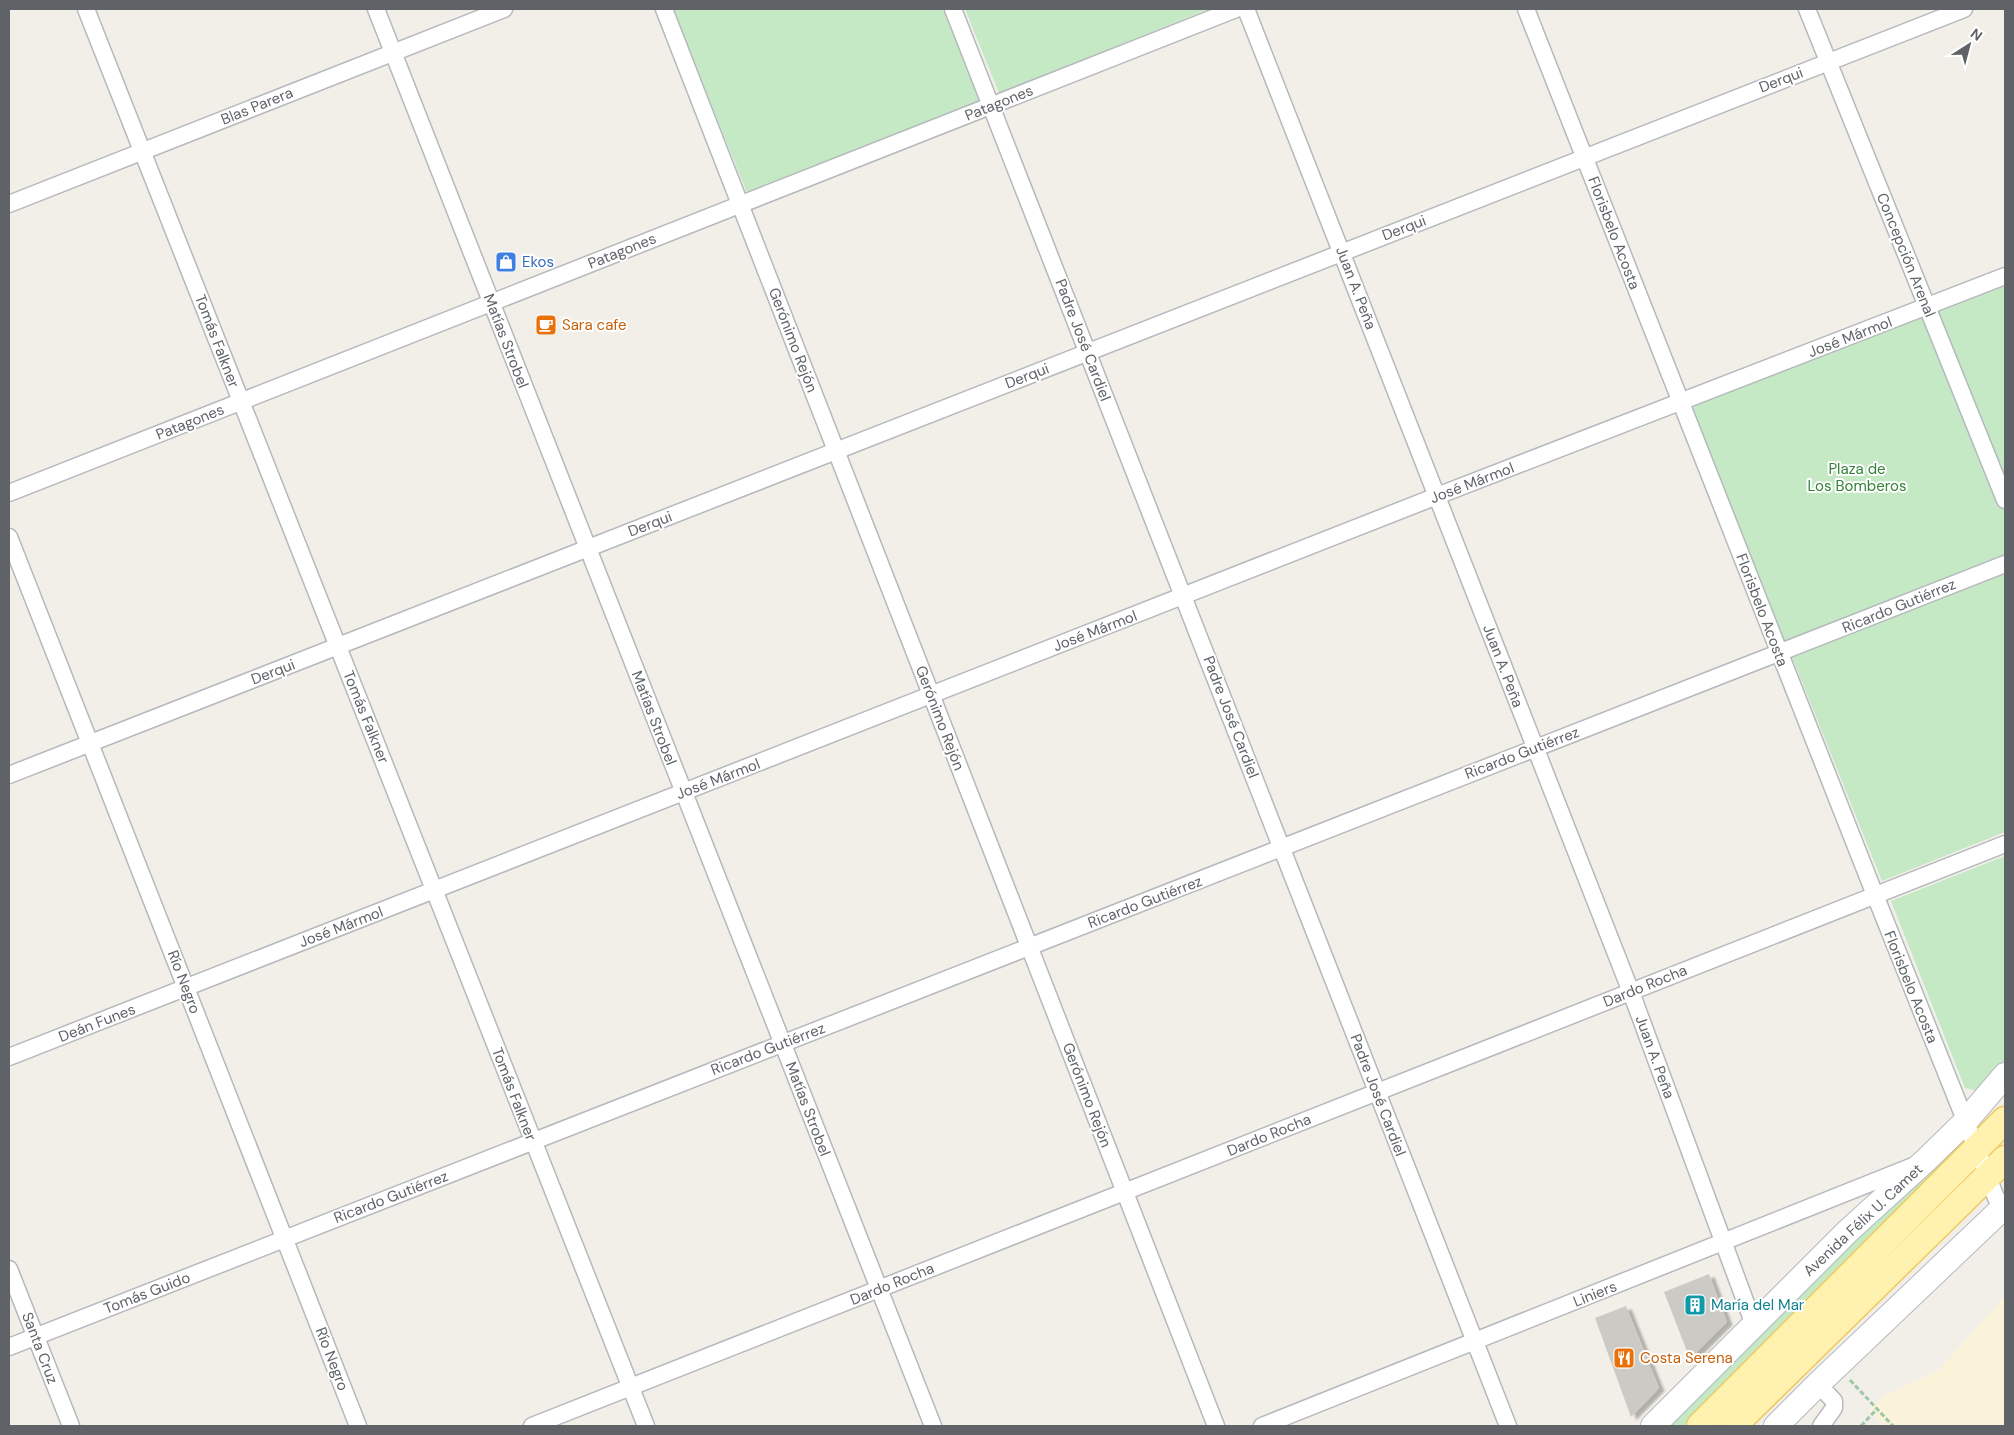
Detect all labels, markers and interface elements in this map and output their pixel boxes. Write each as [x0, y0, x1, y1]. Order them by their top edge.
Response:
north arrow [1944, 20, 1994, 70]
text: N [1967, 24, 1986, 45]
street label: Derqui [1756, 62, 1806, 98]
street label: Patagones [962, 80, 1036, 126]
street label: Blas Parera [218, 82, 296, 130]
street label: Florisbelo Acosta [1583, 174, 1645, 292]
street label: Concepción Arenal [1872, 190, 1940, 320]
street label: Derqui [1379, 210, 1429, 246]
street label: Patagones [585, 228, 659, 274]
street label: Juan A. Peña [1331, 244, 1381, 332]
shop icon: Ekos [494, 250, 518, 274]
place label: Ekos [522, 252, 554, 272]
street label: Padre José Cardiel [1051, 276, 1115, 404]
street label: Gerónimo Rejón [764, 285, 822, 395]
street label: Matías Strobel [479, 291, 533, 391]
street label: Tomás Falkner [190, 292, 244, 391]
street label: José Mármol [1805, 312, 1895, 362]
cafe icon: Sara cafe [534, 313, 558, 337]
place label: Sara cafe [562, 315, 627, 335]
street label: Derqui [1002, 358, 1052, 394]
street label: Patagones [153, 399, 227, 445]
street label: José Mármol [1427, 458, 1517, 508]
park label: Plaza de Los Bomberos [1808, 459, 1906, 496]
street label: Derqui [625, 506, 675, 542]
street label: Florisbelo Acosta [1731, 551, 1793, 669]
street label: Ricardo Gutiérrez [1839, 574, 1959, 638]
street label: José Mármol [1050, 606, 1140, 656]
street label: Juan A. Peña [1478, 622, 1528, 710]
street label: Padre José Cardiel [1199, 653, 1263, 781]
street label: Derqui [248, 654, 298, 690]
street label: Gerónimo Rejón [911, 663, 969, 773]
street label: Tomás Falkner [338, 668, 394, 767]
street label: Matías Strobel [627, 668, 681, 768]
street label: Ricardo Gutiérrez [1462, 722, 1582, 784]
street label: José Mármol [673, 754, 763, 804]
street label: Ricardo Gutiérrez [1085, 871, 1205, 933]
street label: José Mármol [296, 902, 386, 952]
street label: Florisbelo Acosta [1879, 928, 1943, 1046]
street label: Río Negro [163, 947, 205, 1017]
street label: Dardo Rocha [1600, 960, 1690, 1012]
street label: Deán Funes [56, 999, 138, 1047]
street label: Juan A. Peña [1631, 1013, 1679, 1101]
street label: Ricardo Gutiérrez [708, 1018, 828, 1080]
street label: Padre José Cardiel [1346, 1031, 1410, 1159]
street label: Gerónimo Rejón [1058, 1040, 1116, 1150]
street label: Tomás Falkner [487, 1045, 541, 1144]
street label: Matías Strobel [781, 1059, 835, 1159]
street label: Dardo Rocha [1224, 1109, 1314, 1161]
street label: Avenida Félix U. Camet [1799, 1159, 1927, 1281]
street label: Ricardo Gutiérrez [331, 1166, 451, 1228]
street label: Dardo Rocha [847, 1258, 937, 1310]
street label: Tomás Guido [101, 1267, 193, 1319]
street label: Liniers [1570, 1276, 1620, 1312]
building icon: María del Mar [1683, 1293, 1707, 1317]
place label: María del Mar [1711, 1295, 1805, 1315]
street label: Santa Cruz [17, 1309, 63, 1387]
street label: Río Negro [311, 1324, 353, 1394]
restaurant icon: Costa Serena [1612, 1346, 1636, 1370]
place label: Costa Serena [1640, 1348, 1733, 1368]

